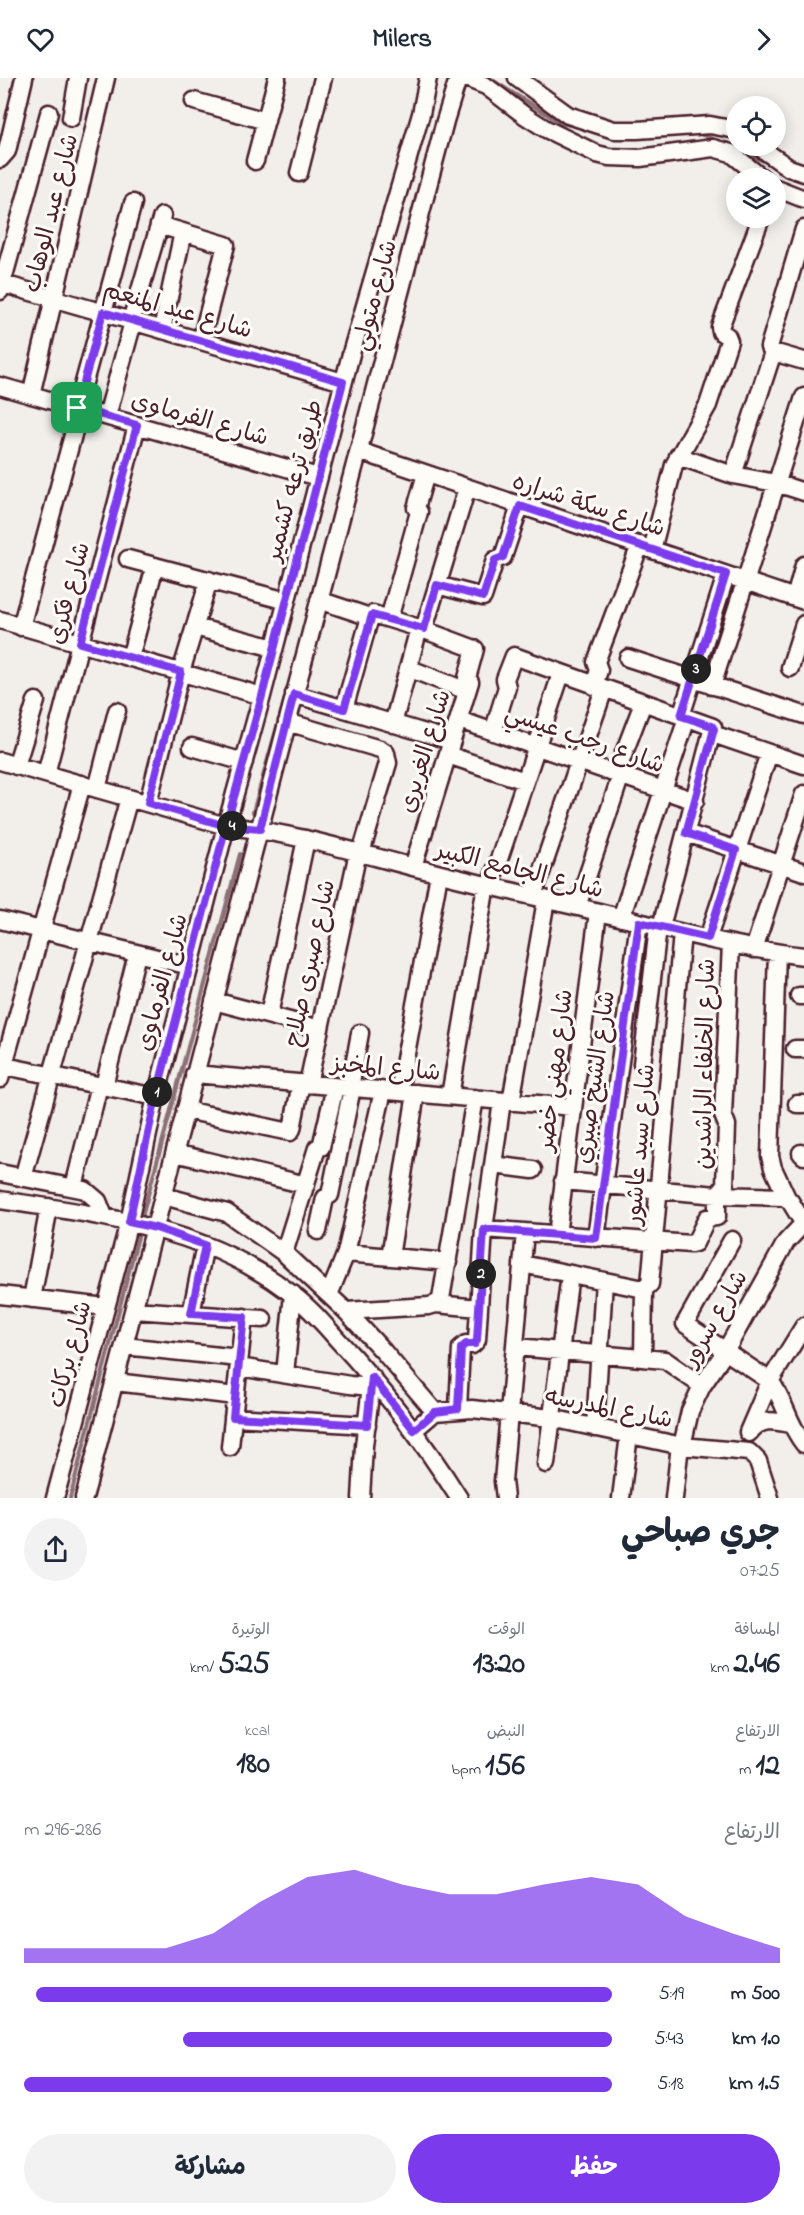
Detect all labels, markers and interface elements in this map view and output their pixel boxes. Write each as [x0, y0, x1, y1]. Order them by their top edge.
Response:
text: Milers [372, 20, 432, 59]
icon: heart [24, 23, 57, 56]
icon: forward [747, 23, 780, 56]
map controls [726, 96, 786, 228]
button: locate [726, 96, 786, 156]
street label: شارع عبد الوهاب [16, 130, 89, 297]
button: layers [726, 168, 786, 228]
street label: شارع متولي [345, 236, 409, 355]
street label: شارع عبد المنعم [99, 273, 256, 349]
pin [51, 382, 102, 433]
street label: شارع الفرماوى [127, 384, 272, 457]
icon: arrive [60, 391, 93, 424]
street label: طريق ترعه كشمير [256, 396, 334, 567]
street label: شارع سكة شراره [507, 465, 669, 548]
street label: شارع فكرى [40, 539, 101, 649]
pin: 3 [681, 654, 711, 684]
text: 3 [693, 657, 699, 681]
street label: شارع الغريرى [391, 686, 462, 818]
street label: شارع رجب عيسي [499, 697, 669, 785]
pin: 4 [217, 811, 247, 841]
text: 4 [229, 814, 235, 838]
street label: شارع الجامع الكبير [430, 833, 607, 909]
street label: شارع صبرى صلاح [277, 877, 346, 1050]
street label: شارع الفرماوى [128, 910, 199, 1055]
street label: شارع الخلفاء الراشدين [687, 958, 726, 1170]
street label: شارع مهني خضر [529, 987, 585, 1156]
street label: شارع الشيخ صبري [567, 989, 626, 1166]
street label: شارع المخبز [327, 1047, 442, 1092]
street label: شارع سيد عاشور [617, 1062, 666, 1228]
pin: 1 [142, 1077, 172, 1107]
text: 1 [154, 1080, 160, 1104]
pin: 2 [466, 1259, 496, 1289]
text: 2 [477, 1262, 485, 1286]
street label: شارع سرور [673, 1264, 758, 1376]
street label: شارع بركات [40, 1297, 102, 1412]
street label: شارع المدرسه [542, 1380, 675, 1439]
text: جري صباحي [621, 1510, 780, 1558]
button: share [24, 1518, 87, 1581]
text: 07:25 [740, 1557, 780, 1586]
text: الوتيرة [231, 1618, 270, 1642]
text: الوقت [488, 1618, 525, 1642]
text: المسافة [734, 1618, 780, 1642]
text: 5:25 [218, 1643, 270, 1687]
text: 13:20 [473, 1643, 525, 1687]
text: 2.46 [733, 1643, 780, 1687]
text: /km [190, 1656, 218, 1680]
text: km [710, 1656, 733, 1680]
text: kcal [245, 1719, 270, 1743]
text: النبض [487, 1720, 525, 1744]
text: الارتفاع [735, 1720, 780, 1744]
text: 180 [236, 1743, 270, 1787]
text: 156 [485, 1745, 525, 1789]
text: 12 [756, 1745, 780, 1789]
text: bpm [452, 1758, 485, 1782]
text: m [739, 1758, 756, 1782]
text: 286–296 m [24, 1816, 101, 1845]
text: الارتفاع [724, 1819, 780, 1848]
text: 5:19 [658, 1980, 684, 2009]
text: 500 m [731, 1980, 780, 2009]
text: 5:43 [654, 2025, 684, 2054]
text: 1.0 km [732, 2025, 780, 2054]
text: 5:18 [657, 2070, 684, 2099]
text: 1.5 km [729, 2070, 780, 2099]
button: مشاركة [24, 2134, 396, 2203]
button: حفظ [408, 2134, 780, 2203]

